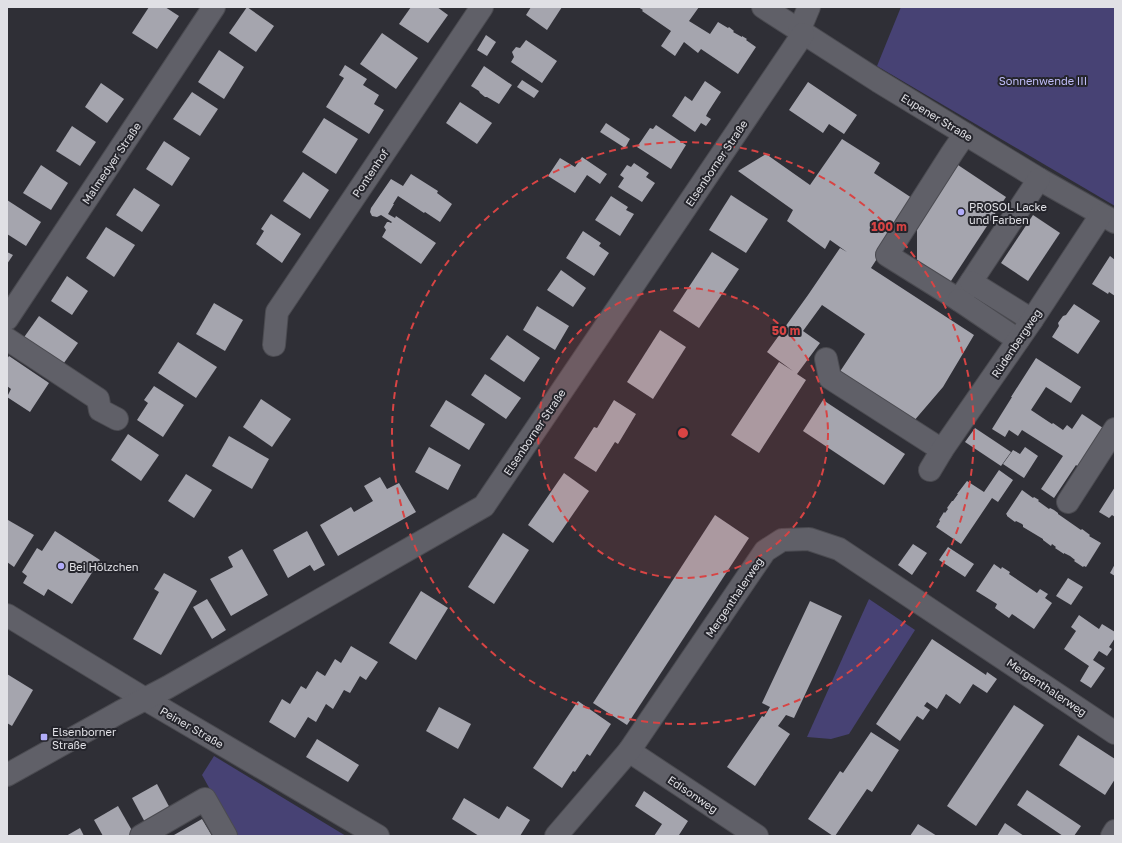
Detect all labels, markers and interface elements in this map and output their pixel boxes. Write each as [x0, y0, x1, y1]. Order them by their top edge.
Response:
park label: Sonnenwende III [999, 74, 1087, 87]
street label: Eupener Straße [899, 91, 975, 143]
street label: Elsenborner Straße [682, 117, 750, 209]
street label: Malmedyer Straße [79, 120, 143, 206]
street label: Pontenhof [349, 146, 391, 200]
place label: PROSOL Lacke und Farben [969, 200, 1047, 226]
marker: PROSOL Lacke und Farben [956, 207, 966, 217]
text: 100 m [871, 219, 907, 234]
street label: Rüdenbergweg [988, 306, 1044, 380]
text: 50 m [772, 323, 800, 338]
street label: Elsenborner Straße [500, 386, 568, 478]
centre of rings [676, 426, 690, 440]
street label: Mergenthalerweg [702, 555, 766, 639]
place label: Bei Hölzchen [69, 560, 139, 573]
marker: Bei Hölzchen [56, 561, 66, 571]
street label: Mergenthalerweg [1005, 655, 1089, 719]
street label: Peiner Straße [158, 704, 226, 750]
place label: Elsenborner Straße [52, 725, 117, 751]
marker: Elsenborner Straße [39, 732, 49, 742]
street label: Edisonweg [666, 773, 720, 815]

